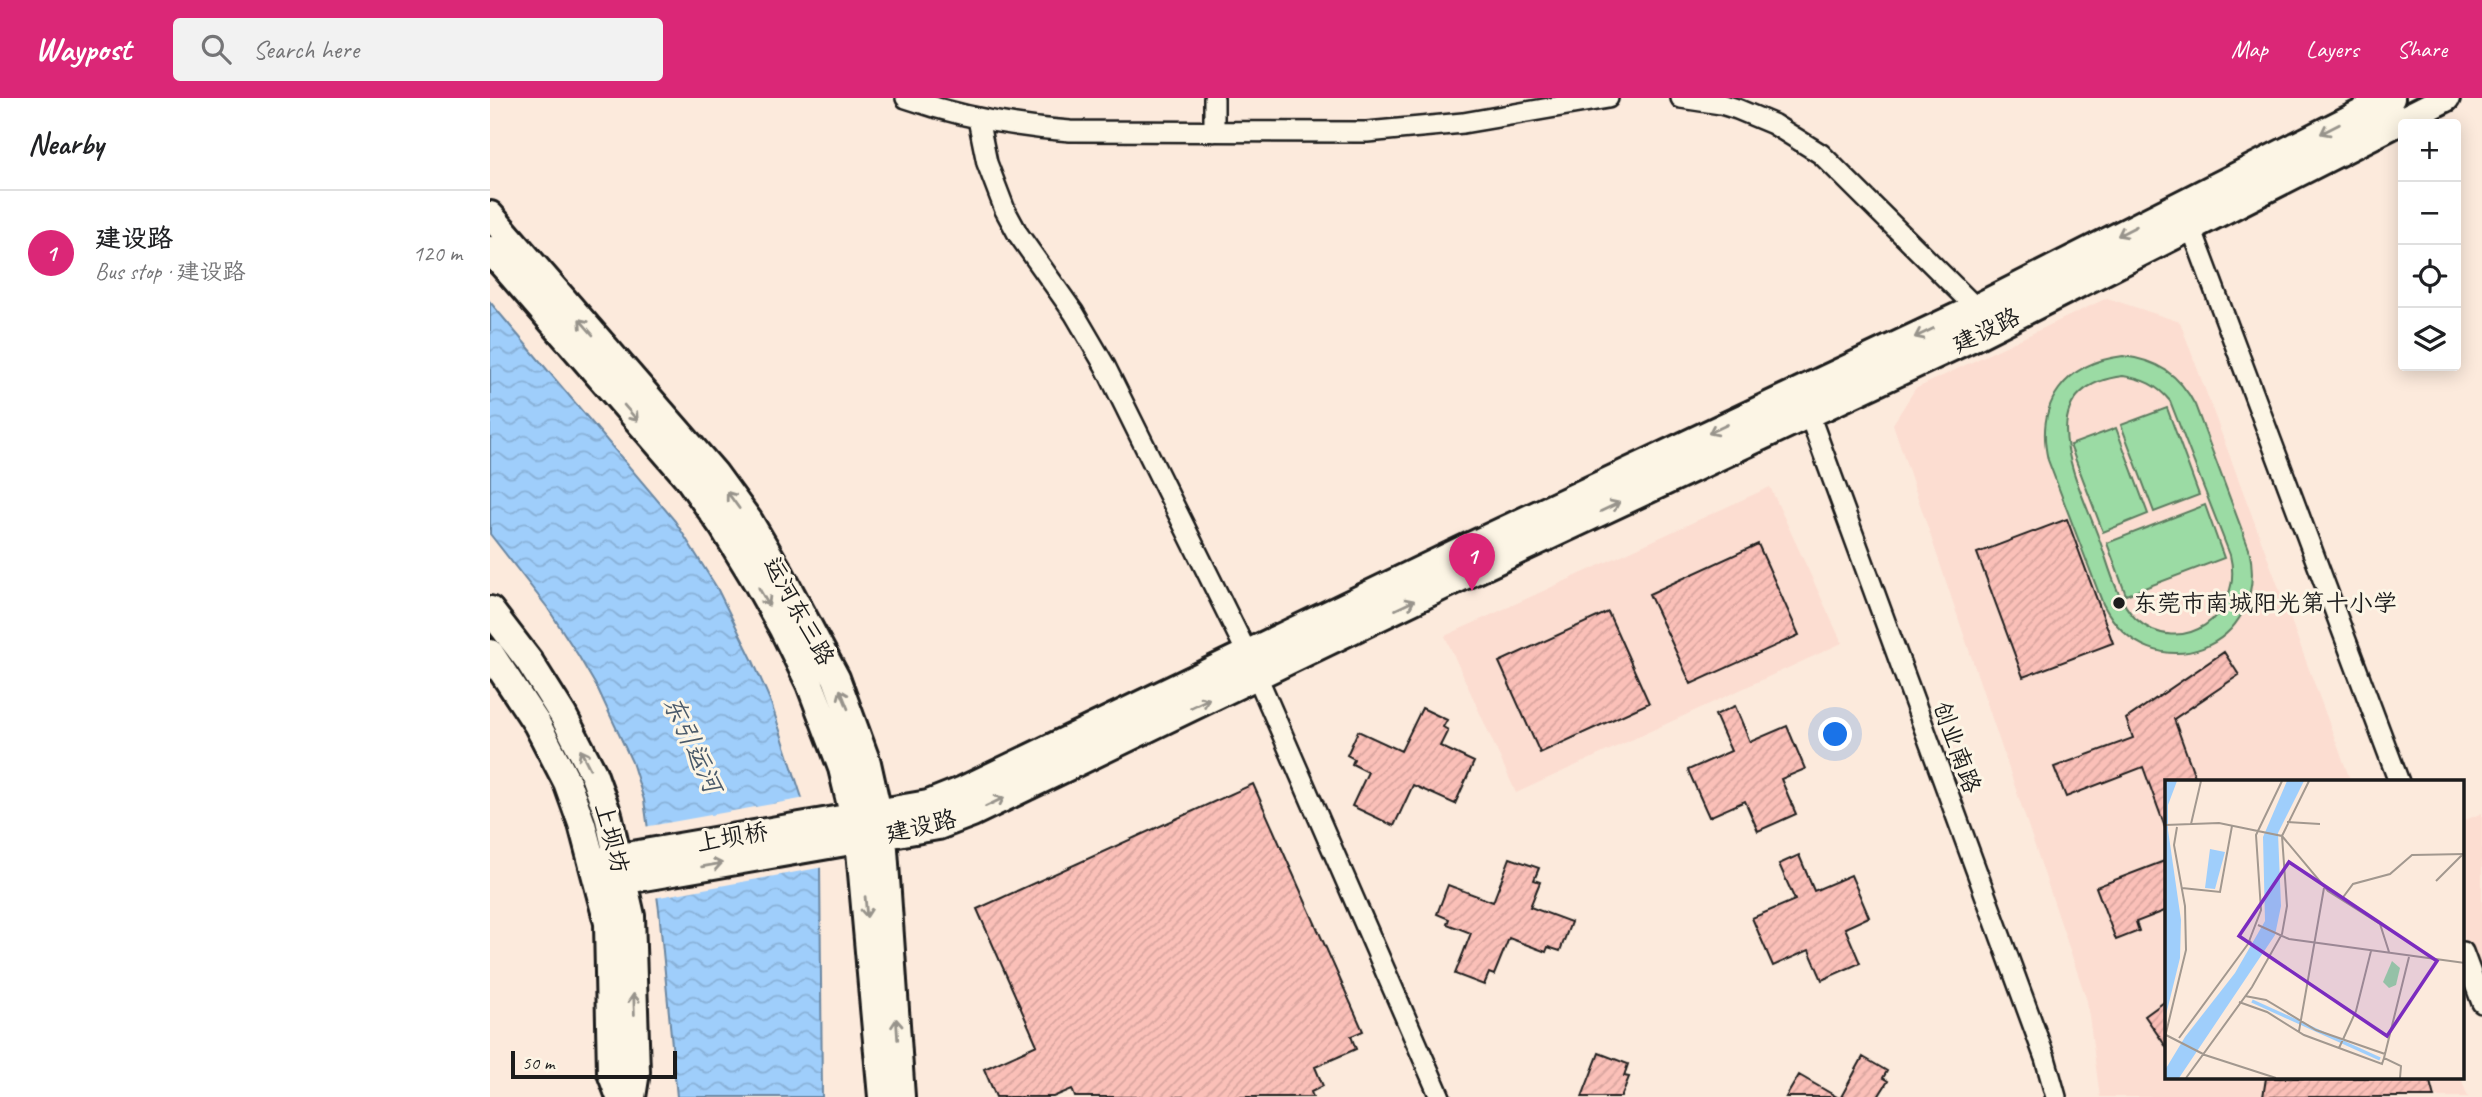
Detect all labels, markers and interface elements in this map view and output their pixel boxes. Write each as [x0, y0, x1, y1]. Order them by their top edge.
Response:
search box [173, 18, 663, 81]
text: Waypost [35, 28, 131, 70]
icon: search [197, 30, 235, 68]
text: Search here [253, 33, 359, 66]
text: Map [2231, 34, 2268, 64]
text: Layers [2306, 34, 2359, 64]
text: Share [2397, 34, 2447, 64]
map controls [2398, 119, 2461, 371]
button: + [2398, 119, 2461, 182]
one-way arrow [2320, 122, 2341, 136]
text: Nearby [28, 125, 104, 163]
button: − [2398, 182, 2461, 245]
text: 建设路 [95, 222, 173, 255]
one-way arrow [2117, 225, 2138, 239]
text: 1 [46, 239, 56, 268]
text: 120 m [413, 239, 462, 268]
button: locate [2398, 245, 2461, 308]
text: Bus stop · 建设路 [95, 257, 246, 286]
street label: 建设路 [1947, 301, 2025, 359]
button: layers [2398, 308, 2461, 371]
one-way arrow [578, 318, 594, 336]
one-way arrow [1913, 327, 1935, 340]
one-way arrow [623, 404, 639, 422]
one-way arrow [1708, 423, 1729, 437]
one-way arrow [726, 491, 741, 510]
one-way arrow [1599, 500, 1620, 513]
pin: 1 [1449, 533, 1495, 591]
street label: 运河东三路 [757, 551, 841, 671]
one-way arrow [758, 586, 772, 606]
place label: 东莞市南城阳光第十小学 [2133, 588, 2397, 618]
marker: 东莞市南城阳光第十小学 [2111, 595, 2127, 611]
one-way arrow [1394, 597, 1415, 611]
one-way arrow [836, 688, 849, 710]
water label: 东引运河 [656, 690, 731, 802]
one-way arrow [1189, 696, 1210, 710]
street label: 创业南路 [1926, 697, 1988, 797]
your location [1818, 717, 1852, 751]
one-way arrow [578, 749, 592, 770]
inset map [2165, 780, 2464, 1080]
one-way arrow [984, 795, 1005, 808]
street label: 上坝坊 [588, 799, 636, 877]
street label: 建设路 [883, 803, 959, 849]
street label: 上坝桥 [694, 816, 770, 858]
one-way arrow [700, 858, 723, 871]
one-way arrow [860, 895, 873, 918]
one-way arrow [627, 993, 640, 1016]
one-way arrow [890, 1018, 903, 1041]
scale bar [511, 1048, 677, 1080]
text: 50 m [522, 1051, 554, 1075]

